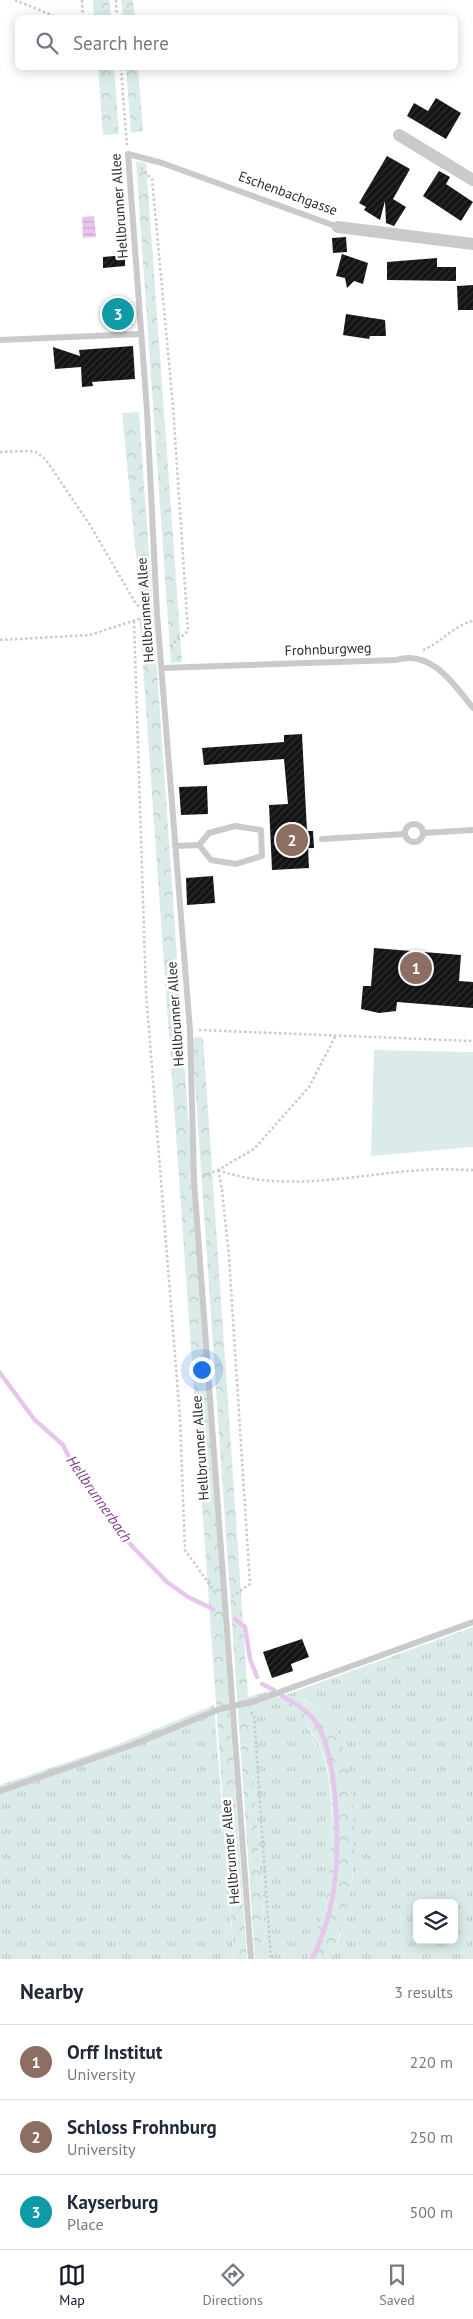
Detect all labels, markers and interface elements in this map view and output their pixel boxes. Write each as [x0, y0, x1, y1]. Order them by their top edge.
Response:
search box [15, 15, 458, 70]
icon: search [33, 29, 61, 57]
text: Search here [73, 31, 169, 55]
street label: Hellbrunner Allee [106, 153, 132, 259]
street label: Eschenbachgasse [236, 167, 340, 219]
pin: 3 [102, 295, 134, 333]
street label: Hellbrunner Allee [132, 557, 158, 663]
street label: Frohnburgweg [284, 638, 372, 660]
pin: 2 [276, 821, 308, 859]
pin: 1 [400, 949, 432, 987]
street label: Hellbrunner Allee [162, 961, 188, 1067]
your location [189, 1357, 215, 1383]
street label: Hellbrunner Allee [187, 1395, 213, 1501]
water label: Hellbrunnerbach [62, 1452, 136, 1546]
street label: Hellbrunner Allee [216, 1799, 244, 1905]
map controls [413, 1899, 458, 1944]
button: layers [413, 1899, 458, 1944]
text: Nearby [20, 1978, 83, 2005]
text: 3 results [394, 1982, 453, 2002]
text: Orff Institut [67, 2040, 162, 2064]
text: 1 [31, 2052, 41, 2072]
text: 220 m [410, 2052, 453, 2072]
text: University [67, 2064, 135, 2084]
text: Schloss Frohnburg [67, 2115, 217, 2139]
text: 2 [31, 2127, 41, 2147]
text: 250 m [410, 2127, 453, 2147]
text: University [67, 2139, 135, 2159]
text: Kayserburg [67, 2190, 159, 2214]
text: 3 [31, 2202, 41, 2222]
text: 500 m [410, 2202, 453, 2222]
text: Place [67, 2214, 104, 2234]
tab: Map [58, 2261, 86, 2309]
tab: Directions [202, 2261, 263, 2309]
tab: Saved [379, 2261, 415, 2309]

